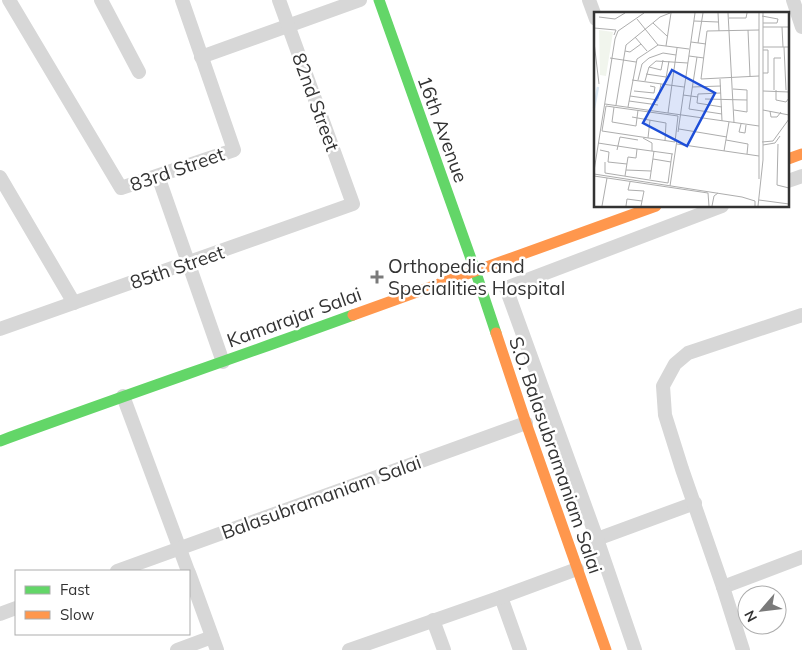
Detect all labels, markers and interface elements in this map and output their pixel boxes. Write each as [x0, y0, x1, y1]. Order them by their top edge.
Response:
inset map [594, 12, 790, 208]
street label: 82nd Street [287, 50, 345, 155]
street label: 16th Avenue [413, 72, 473, 186]
street label: 83rd Street [127, 142, 228, 196]
street label: 85th Street [127, 240, 228, 294]
place label: Orthopedic and Specialities Hospital [388, 254, 565, 300]
marker: Orthopedic and Specialities Hospital [370, 270, 384, 284]
street label: Kamarajar Salai [224, 282, 364, 352]
street label: S.O. Balasubramaniam Salai [504, 333, 608, 577]
street label: Balasubramaniam Salai [218, 450, 424, 544]
legend [15, 570, 190, 635]
text: Fast [60, 580, 90, 599]
north arrow [737, 585, 787, 635]
text: Slow [60, 605, 94, 624]
text: N [740, 607, 761, 625]

